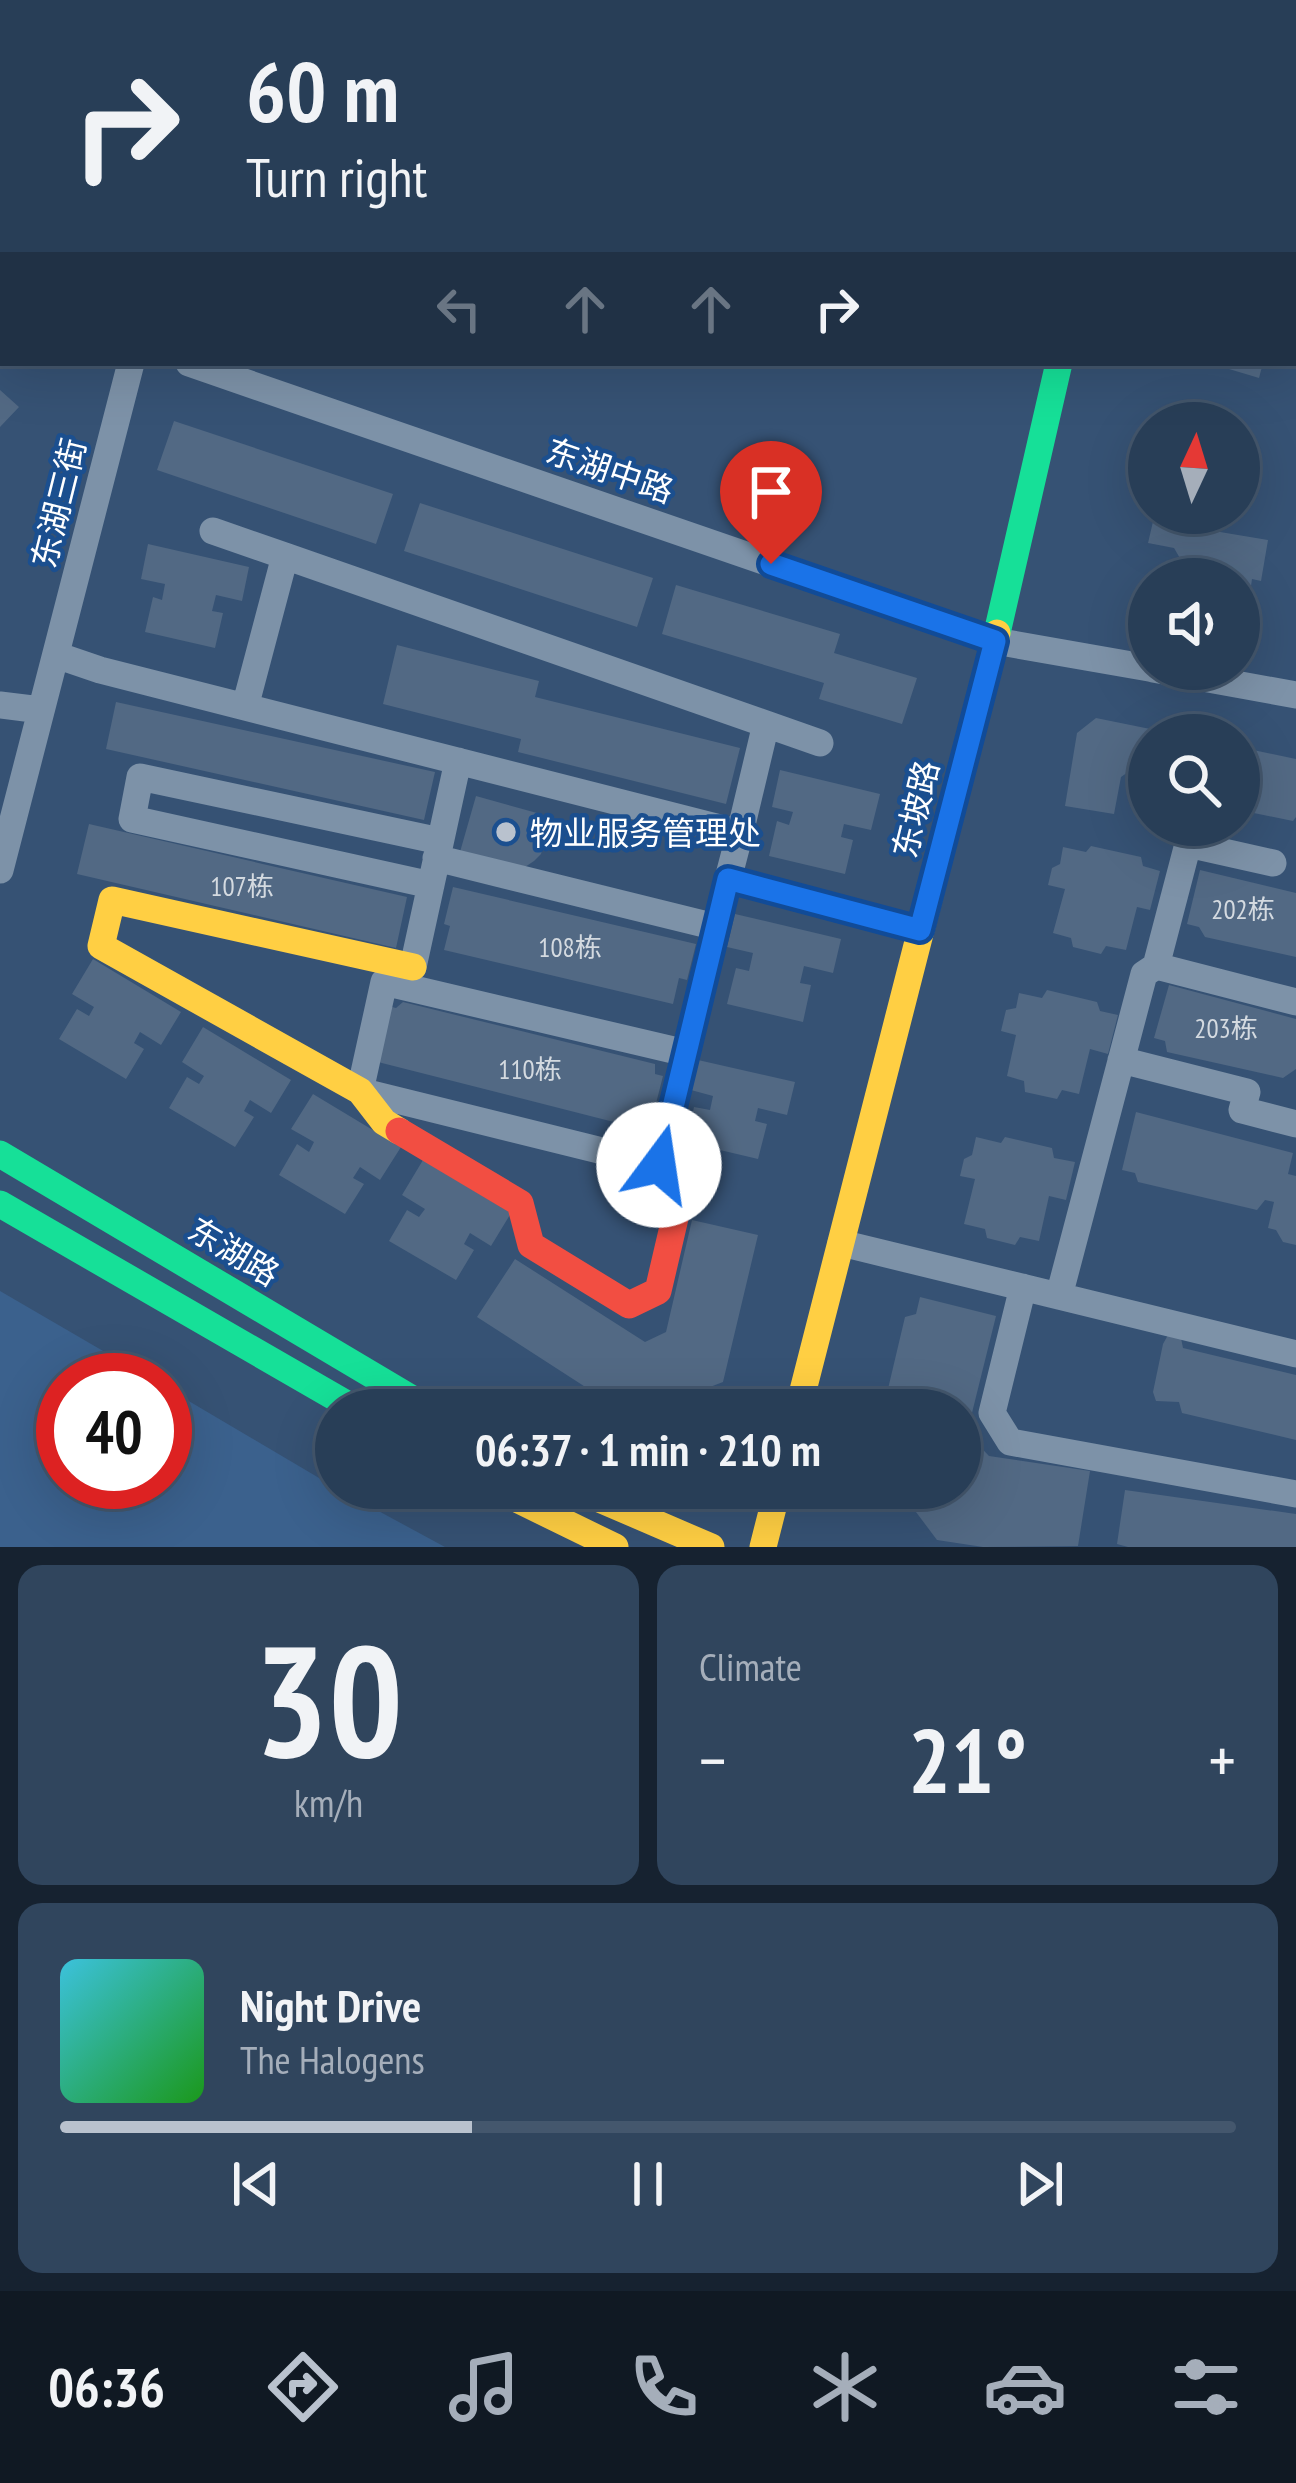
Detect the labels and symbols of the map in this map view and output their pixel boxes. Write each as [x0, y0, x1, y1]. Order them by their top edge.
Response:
north arrow [1128, 402, 1260, 534]
street label: 东湖中路 [541, 428, 679, 512]
street label: 东湖三街 [21, 434, 95, 572]
pin [720, 441, 822, 564]
street label: 东坡路 [882, 756, 948, 862]
place label: 物业服务管理处 [530, 811, 761, 854]
marker: 物业服务管理处 [493, 819, 519, 845]
house number: 107栋 [210, 869, 274, 903]
house number: 202栋 [1211, 892, 1275, 926]
house number: 108栋 [538, 930, 602, 964]
house number: 203栋 [1194, 1011, 1258, 1045]
house number: 110栋 [498, 1052, 562, 1086]
position arrow [596, 1102, 722, 1228]
street label: 东湖路 [180, 1207, 288, 1295]
speed limit sign: 40 [36, 1353, 192, 1509]

